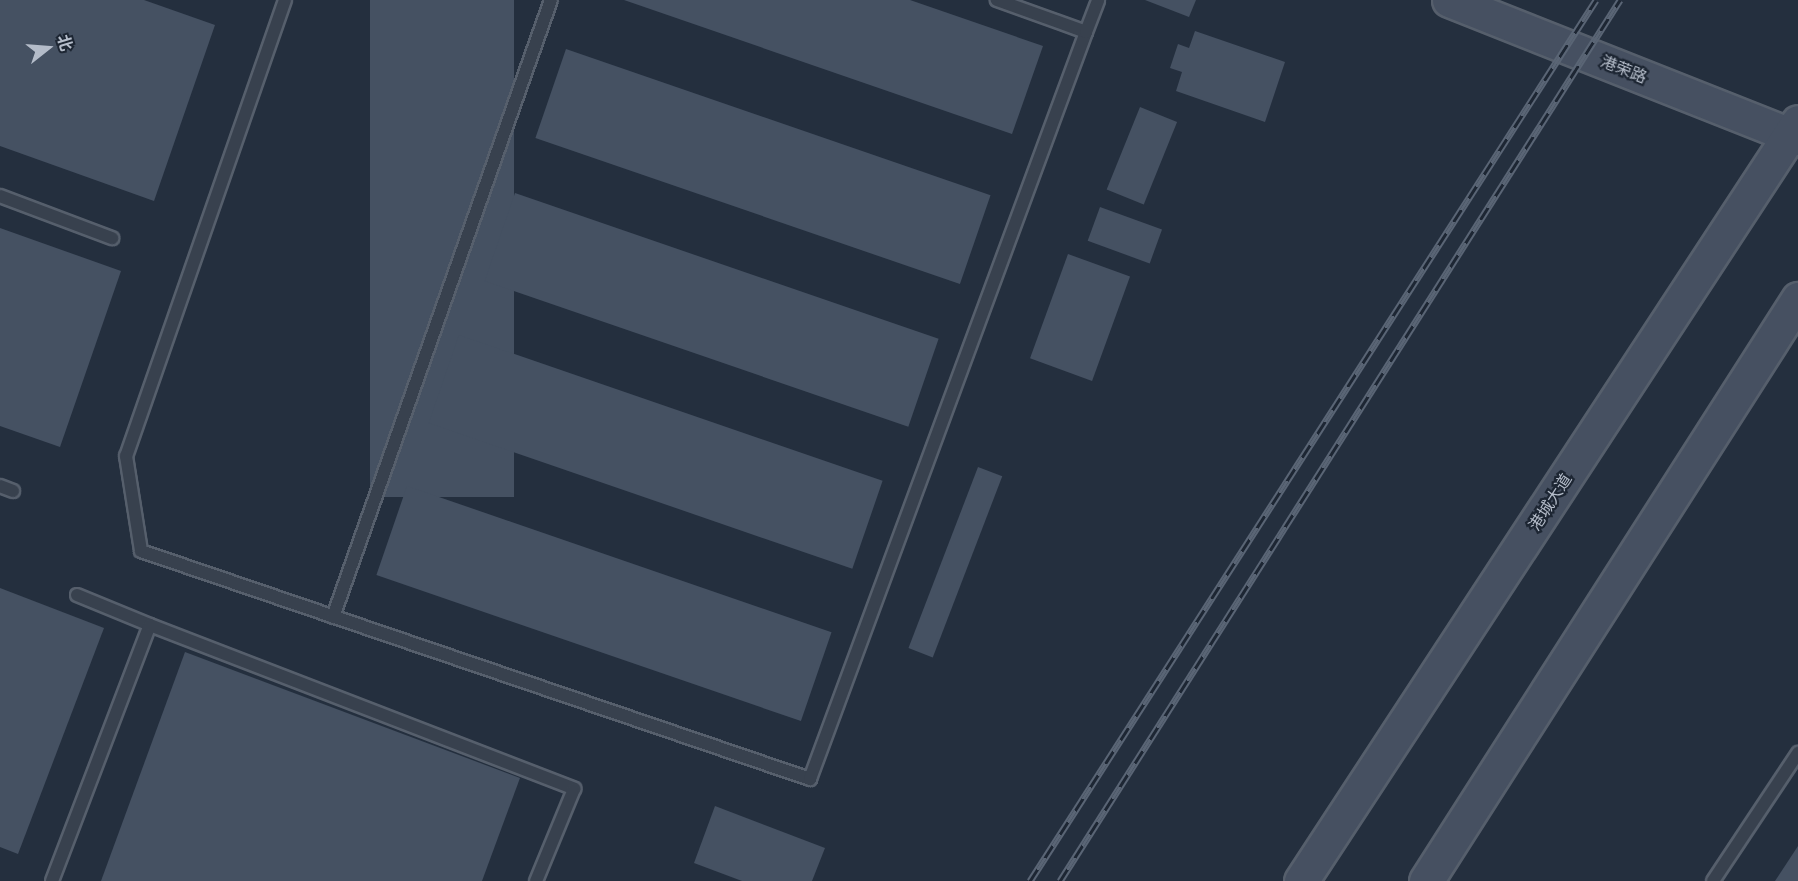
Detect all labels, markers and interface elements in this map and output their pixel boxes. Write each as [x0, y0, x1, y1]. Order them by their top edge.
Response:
north arrow [18, 18, 78, 78]
text: 北 [52, 32, 78, 54]
street label: 港荣路 [1598, 51, 1650, 87]
street label: 港城大道 [1525, 470, 1575, 534]

